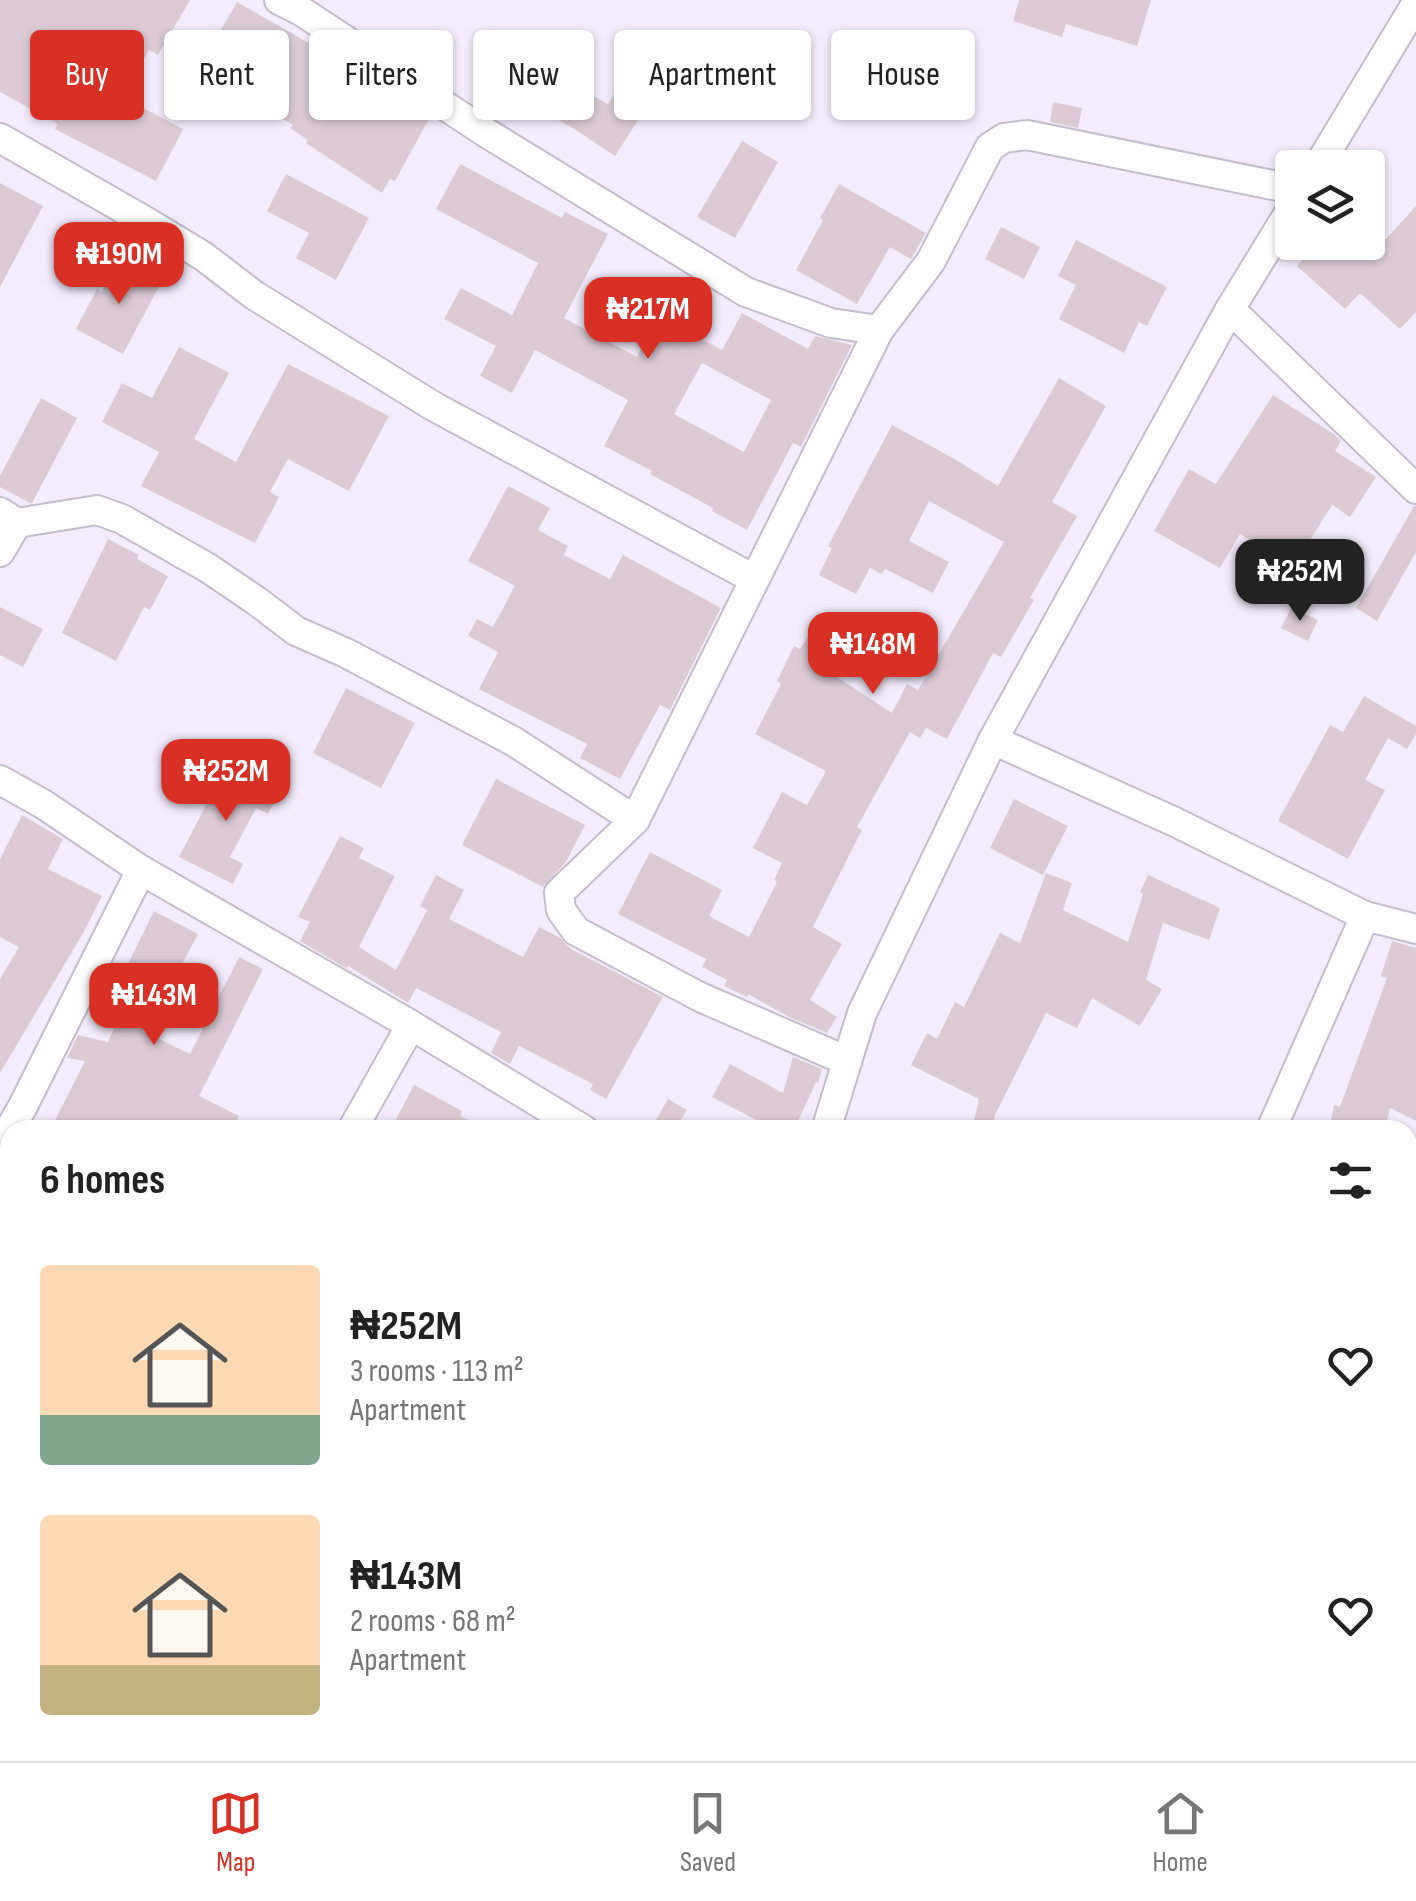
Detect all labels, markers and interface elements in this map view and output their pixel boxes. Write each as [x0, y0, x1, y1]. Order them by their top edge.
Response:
chip: Buy [30, 30, 144, 120]
chip: Rent [164, 30, 289, 120]
chip: Filters [309, 30, 453, 120]
chip: New [473, 30, 594, 120]
chip: Apartment [614, 30, 811, 120]
chip: House [831, 30, 975, 120]
map controls [1275, 150, 1385, 260]
button: layers [1275, 150, 1385, 260]
pin: ₦190M [49, 222, 189, 307]
text: ₦190M [76, 235, 162, 274]
pin: ₦217M [578, 277, 718, 362]
text: ₦217M [606, 290, 690, 329]
pin: ₦252M [1230, 539, 1370, 624]
text: ₦252M [1257, 552, 1343, 591]
pin: ₦148M [803, 612, 943, 697]
text: ₦148M [830, 625, 916, 664]
pin: ₦252M [156, 739, 296, 824]
text: ₦252M [183, 752, 269, 791]
pin: ₦143M [84, 963, 224, 1048]
text: ₦143M [111, 976, 197, 1015]
icon: filters [1323, 1153, 1378, 1208]
text: 6 homes [40, 1155, 165, 1206]
text: ₦252M [350, 1301, 462, 1352]
icon: home [120, 1305, 240, 1425]
icon: heart [1323, 1338, 1378, 1393]
text: 3 rooms · 113 m² [350, 1352, 524, 1391]
text: Apartment [350, 1391, 466, 1430]
text: ₦143M [350, 1551, 462, 1602]
icon: home [120, 1555, 240, 1675]
icon: heart [1323, 1588, 1378, 1643]
text: 2 rooms · 68 m² [350, 1602, 516, 1641]
text: Apartment [350, 1641, 466, 1680]
tab: Map [208, 1786, 263, 1879]
tab: Saved [680, 1786, 736, 1879]
tab: Home [1153, 1786, 1208, 1879]

